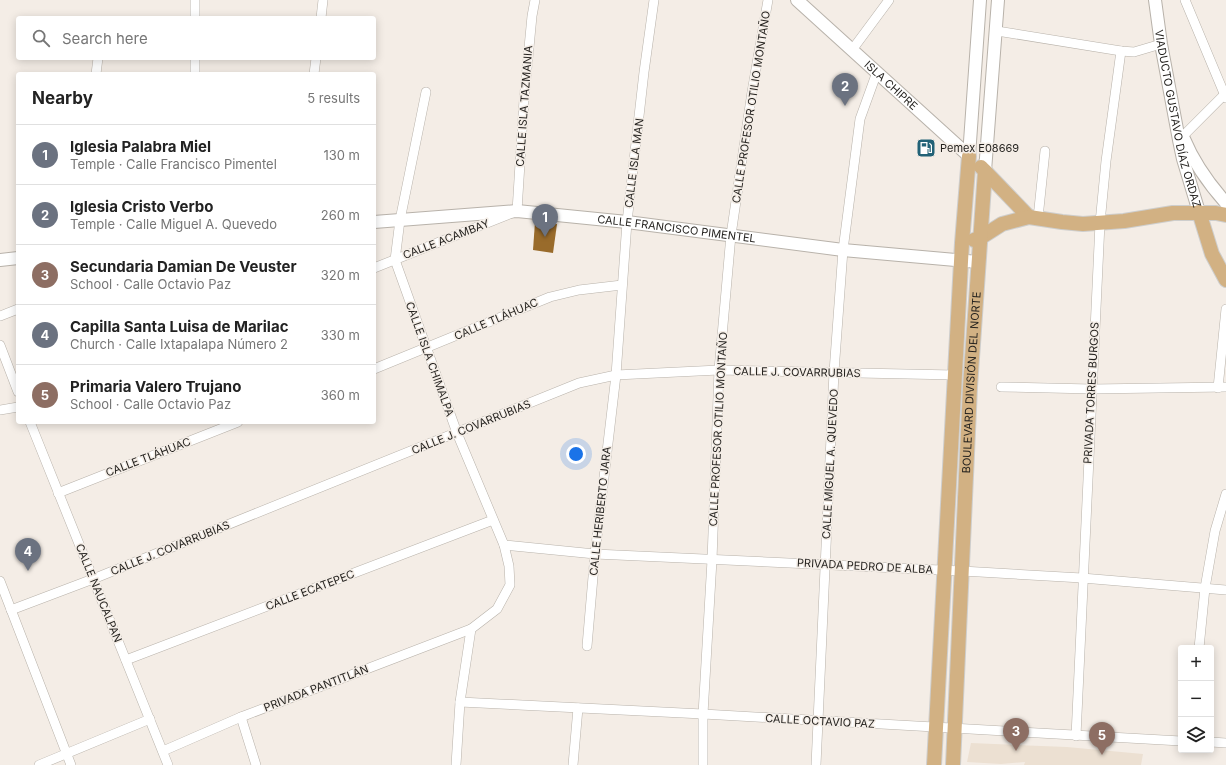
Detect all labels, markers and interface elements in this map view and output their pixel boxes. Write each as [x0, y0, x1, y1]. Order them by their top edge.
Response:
street label: CALLE PROFESOR OTILIO MONTAÑO [729, 10, 773, 204]
search box [16, 16, 376, 60]
icon: search [30, 27, 52, 49]
text: Search here [62, 29, 148, 48]
street label: VIADUCTO GUSTAVO DÍAZ ORDAZ [1152, 29, 1204, 209]
street label: CALLE ISLA TAZMANIA [513, 45, 535, 167]
street label: ISLA CHIPRE [862, 58, 921, 113]
pin: 2 [832, 73, 858, 106]
text: Nearby [32, 88, 93, 108]
text: 5 results [307, 90, 360, 106]
street label: CALLE ISLA MAN [622, 117, 646, 209]
text: Iglesia Palabra Miel [70, 137, 211, 156]
fuel station icon: Pemex E08669 [915, 137, 937, 159]
place label: Pemex E08669 [940, 141, 1019, 155]
text: 1 [42, 147, 48, 163]
text: 130 m [323, 147, 360, 163]
text: Temple · Calle Francisco Pimentel [70, 156, 277, 172]
text: Iglesia Cristo Verbo [70, 197, 214, 216]
pin: 1 [532, 204, 558, 237]
text: 2 [41, 207, 49, 223]
text: 260 m [321, 207, 360, 223]
street label: CALLE FRANCISCO PIMENTEL [597, 212, 757, 246]
text: Temple · Calle Miguel A. Quevedo [70, 216, 277, 232]
street label: CALLE ACAMBAY [401, 216, 492, 262]
text: Secundaria Damian De Veuster [70, 257, 297, 276]
text: 3 [41, 267, 49, 283]
text: 320 m [321, 267, 360, 283]
text: School · Calle Octavio Paz [70, 276, 231, 292]
street label: BOULEVARD DIVISIÓN DEL NORTE [959, 291, 984, 474]
street label: CALLE TLÁHUAC [452, 295, 540, 343]
street label: CALLE ISLA CHIMALPA [403, 300, 457, 419]
text: Capilla Santa Luisa de Marilac [70, 317, 288, 336]
street label: PRIVADA TORRES BURGOS [1080, 322, 1102, 464]
text: 4 [41, 327, 49, 343]
text: 330 m [321, 327, 360, 343]
street label: CALLE PROFESOR OTILIO MONTAÑO [706, 331, 730, 527]
text: Church · Calle Ixtapalapa Número 2 [70, 336, 288, 352]
street label: CALLE J. COVARRUBIAS [733, 364, 861, 380]
text: Primaria Valero Trujano [70, 377, 241, 396]
text: 5 [41, 387, 49, 403]
text: 360 m [321, 387, 360, 403]
street label: CALLE MIGUEL A. QUEVEDO [819, 389, 841, 539]
text: School · Calle Octavio Paz [70, 396, 231, 412]
street label: CALLE J. COVARRUBIAS [409, 397, 533, 457]
street label: CALLE TLÁHUAC [104, 434, 192, 480]
your location [566, 444, 586, 464]
street label: CALLE HERIBERTO JARA [586, 445, 614, 576]
street label: CALLE J. COVARRUBIAS [108, 518, 232, 578]
pin: 4 [15, 538, 41, 571]
street label: CALLE NAUCALPAN [73, 542, 125, 644]
street label: PRIVADA PEDRO DE ALBA [797, 555, 934, 577]
street label: CALLE ECATEPEC [264, 567, 356, 613]
map controls [1178, 645, 1214, 753]
button: + [1178, 645, 1214, 681]
street label: PRIVADA PANTITLÁN [262, 662, 370, 714]
button: − [1178, 681, 1214, 717]
street label: CALLE OCTAVIO PAZ [765, 711, 875, 731]
button: layers [1178, 717, 1214, 753]
pin: 3 [1003, 718, 1029, 751]
pin: 5 [1089, 722, 1115, 755]

